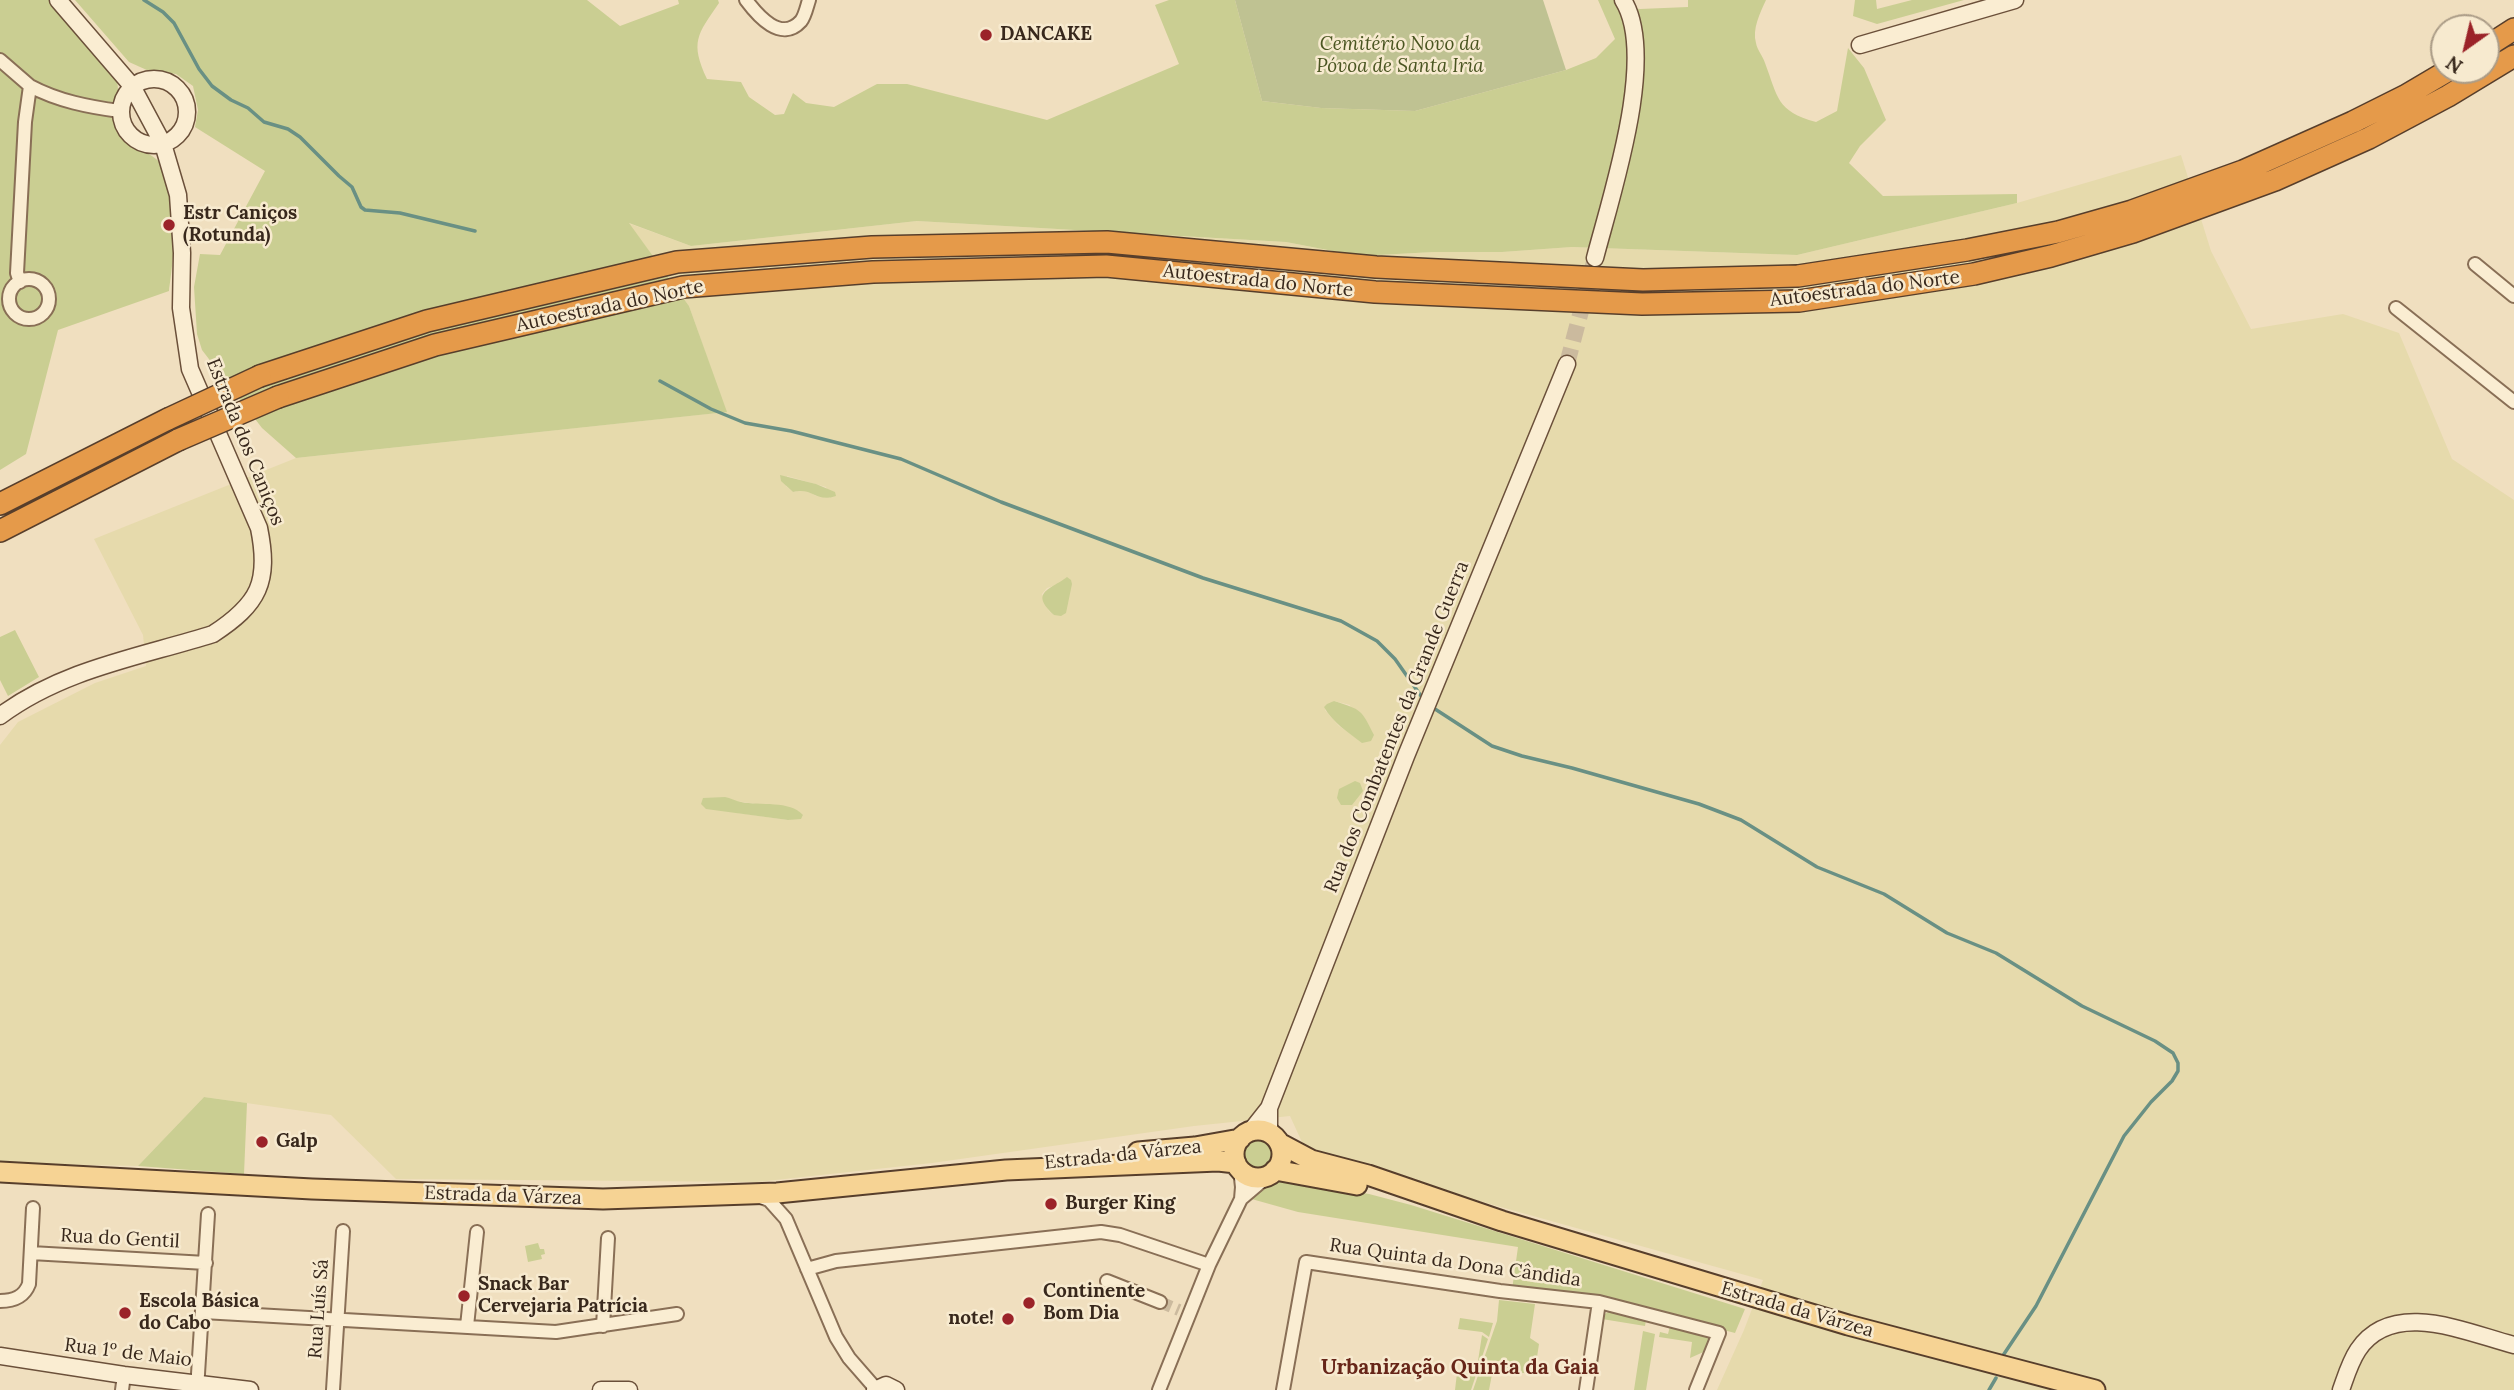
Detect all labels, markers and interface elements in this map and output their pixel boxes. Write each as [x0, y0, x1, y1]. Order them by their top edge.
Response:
north arrow [2430, 14, 2500, 84]
place label: DANCAKE [1000, 24, 1092, 46]
marker: DANCAKE [978, 27, 994, 43]
park label: Cemitério Novo da Póvoa de Santa Iria [1316, 34, 1484, 78]
text: N [2442, 51, 2467, 79]
place label: Estr Caniços (Rotunda) [183, 203, 297, 247]
marker: Estr Caniços (Rotunda) [161, 217, 177, 233]
street label: Autoestrada do Norte [1162, 260, 1354, 302]
street label: Autoestrada do Norte [1769, 266, 1961, 312]
street label: Autoestrada do Norte [514, 275, 706, 337]
street label: Estrada dos Caniços [201, 355, 289, 529]
street label: Rua dos Combatentes da Grande Guerra [1320, 558, 1474, 896]
place label: Galp [276, 1131, 318, 1153]
marker: Galp [254, 1134, 270, 1150]
street label: Estrada da Várzea [1043, 1135, 1203, 1175]
street label: Estrada da Várzea [424, 1182, 582, 1210]
place label: Burger King [1065, 1193, 1175, 1215]
marker: Burger King [1043, 1196, 1059, 1212]
street label: Rua do Gentil [60, 1224, 180, 1254]
street label: Rua Quinta da Dona Cândida [1328, 1234, 1582, 1292]
street label: Rua Luís Sá [304, 1258, 334, 1360]
place label: Snack Bar Cervejaria Patrícia [478, 1274, 648, 1318]
street label: Estrada da Várzea [1718, 1277, 1876, 1343]
place label: Continente Bom Dia [1043, 1281, 1145, 1325]
marker: Snack Bar Cervejaria Patrícia [456, 1288, 472, 1304]
place label: Escola Básica do Cabo [139, 1291, 259, 1335]
marker: Continente Bom Dia [1021, 1295, 1037, 1311]
marker: Escola Básica do Cabo [117, 1305, 133, 1321]
place label: note! [948, 1308, 994, 1330]
marker: note! [1000, 1311, 1016, 1327]
street label: Rua 1º de Maio [63, 1334, 193, 1372]
district label: Urbanização Quinta da Gaia [1321, 1355, 1599, 1381]

